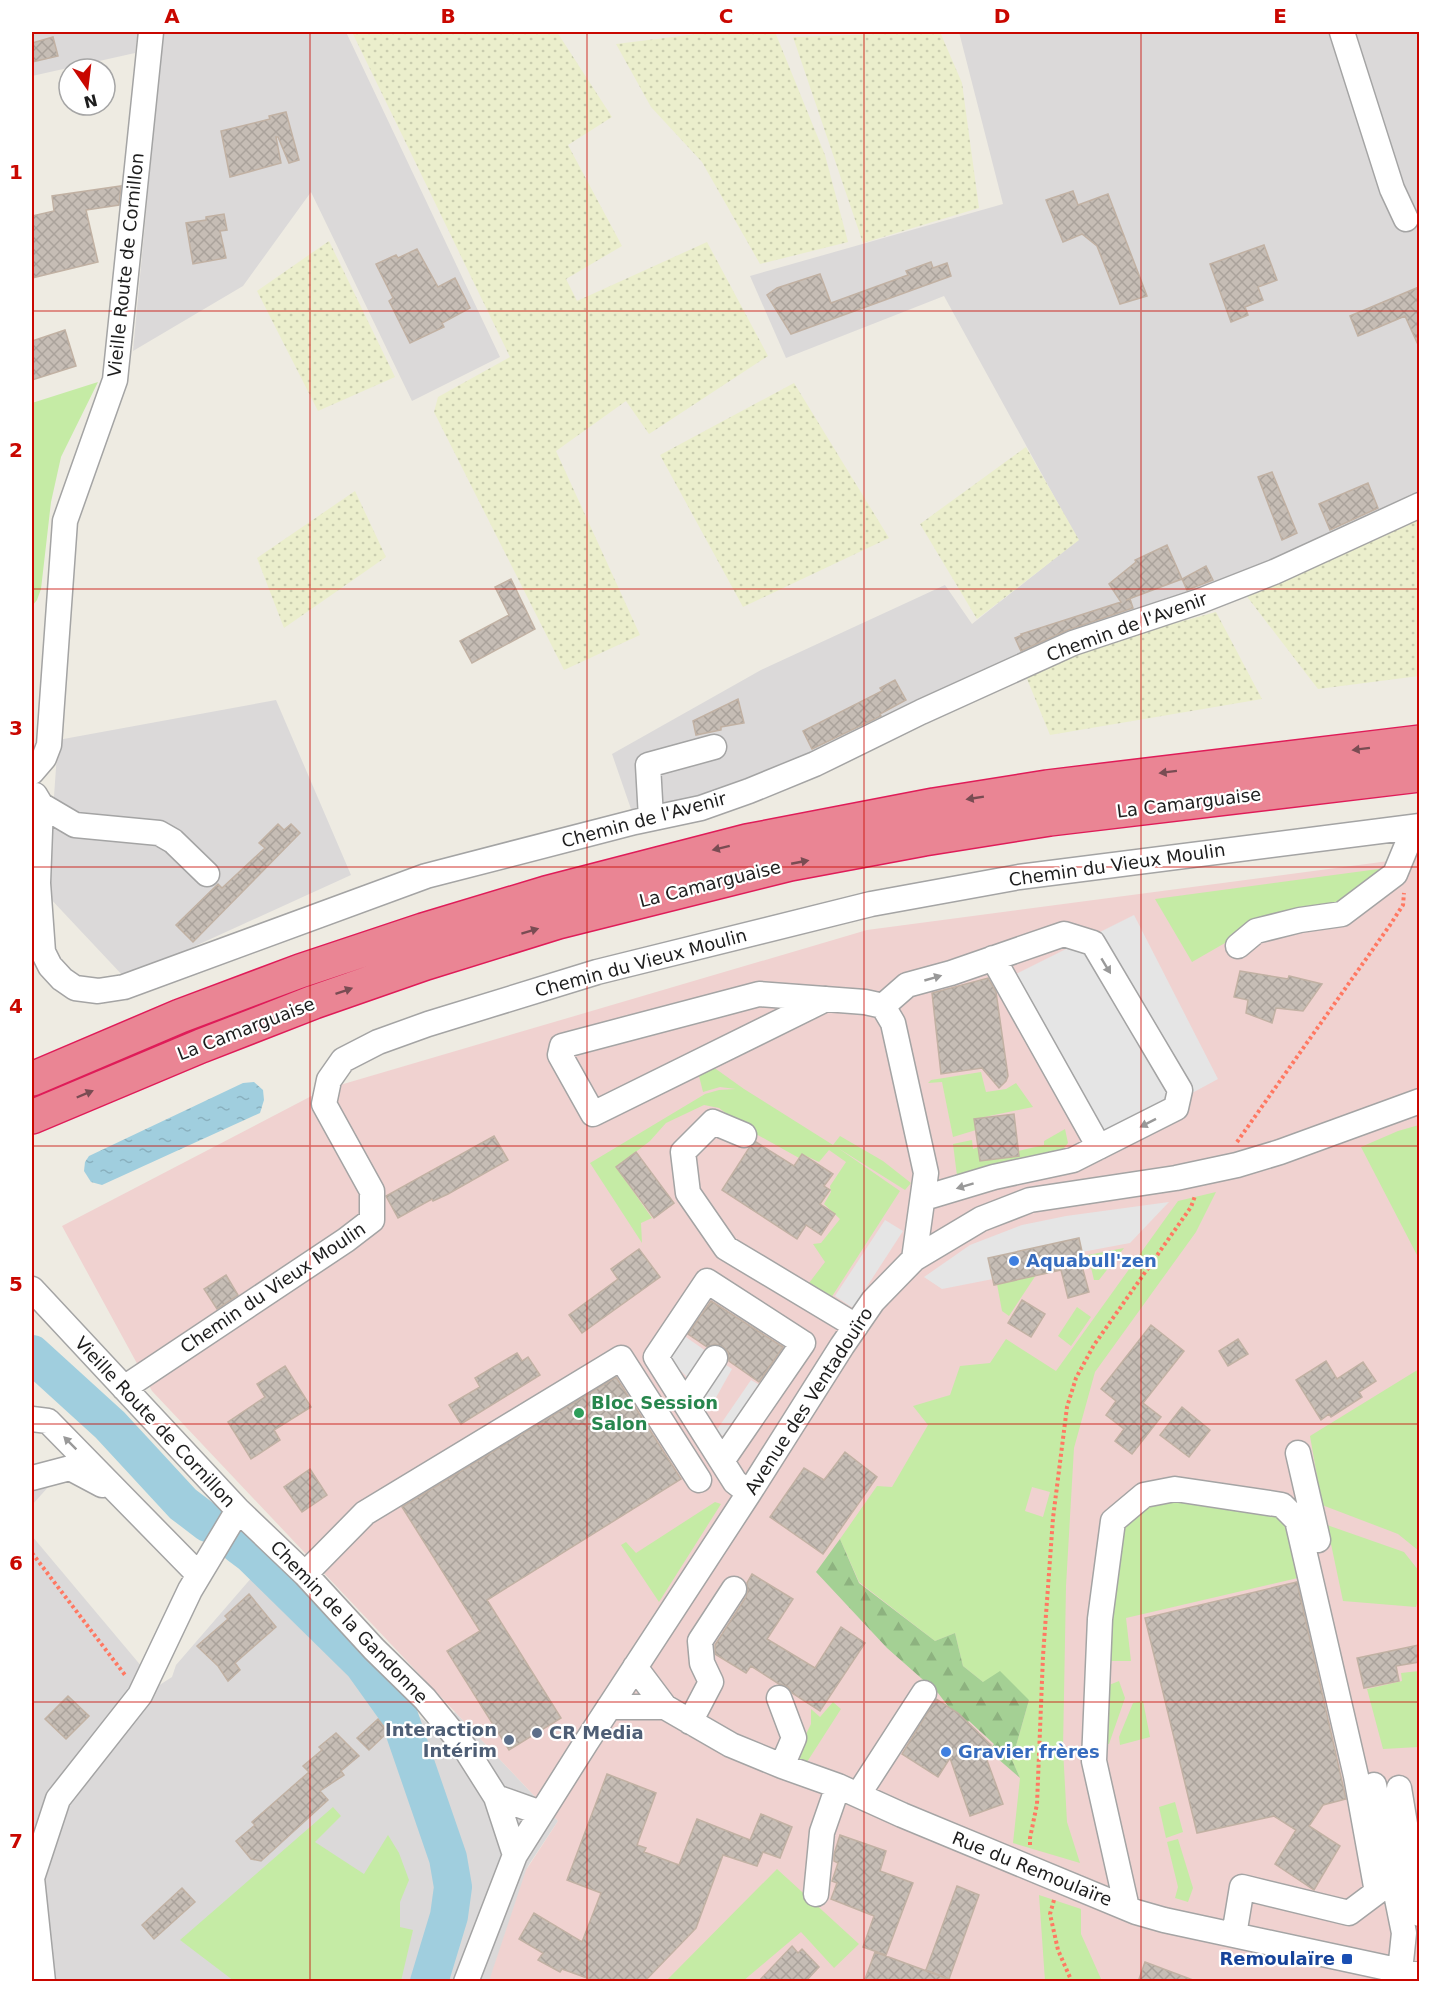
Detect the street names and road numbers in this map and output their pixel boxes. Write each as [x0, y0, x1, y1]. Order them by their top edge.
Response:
street label: Vieille Route de Cornillon [103, 152, 148, 378]
street label: Chemin de l'Avenir [1044, 587, 1211, 665]
street label: La Camarguaise [1116, 783, 1262, 822]
street label: Chemin de l'Avenir [559, 787, 729, 852]
street label: Chemin du Vieux Moulin [1007, 839, 1227, 890]
street label: La Camarguaise [637, 856, 783, 911]
street label: Chemin du Vieux Moulin [533, 924, 749, 1001]
street label: La Camarguaise [174, 993, 317, 1064]
street label: Chemin du Vieux Moulin [176, 1218, 369, 1357]
street label: Avenue des Ventadouïro [740, 1303, 877, 1498]
street label: Vieille Route de Cornillon [71, 1332, 240, 1511]
street label: Chemin de la Gandonne [266, 1536, 432, 1707]
street label: Rue du Remoulaïre [949, 1827, 1115, 1910]

